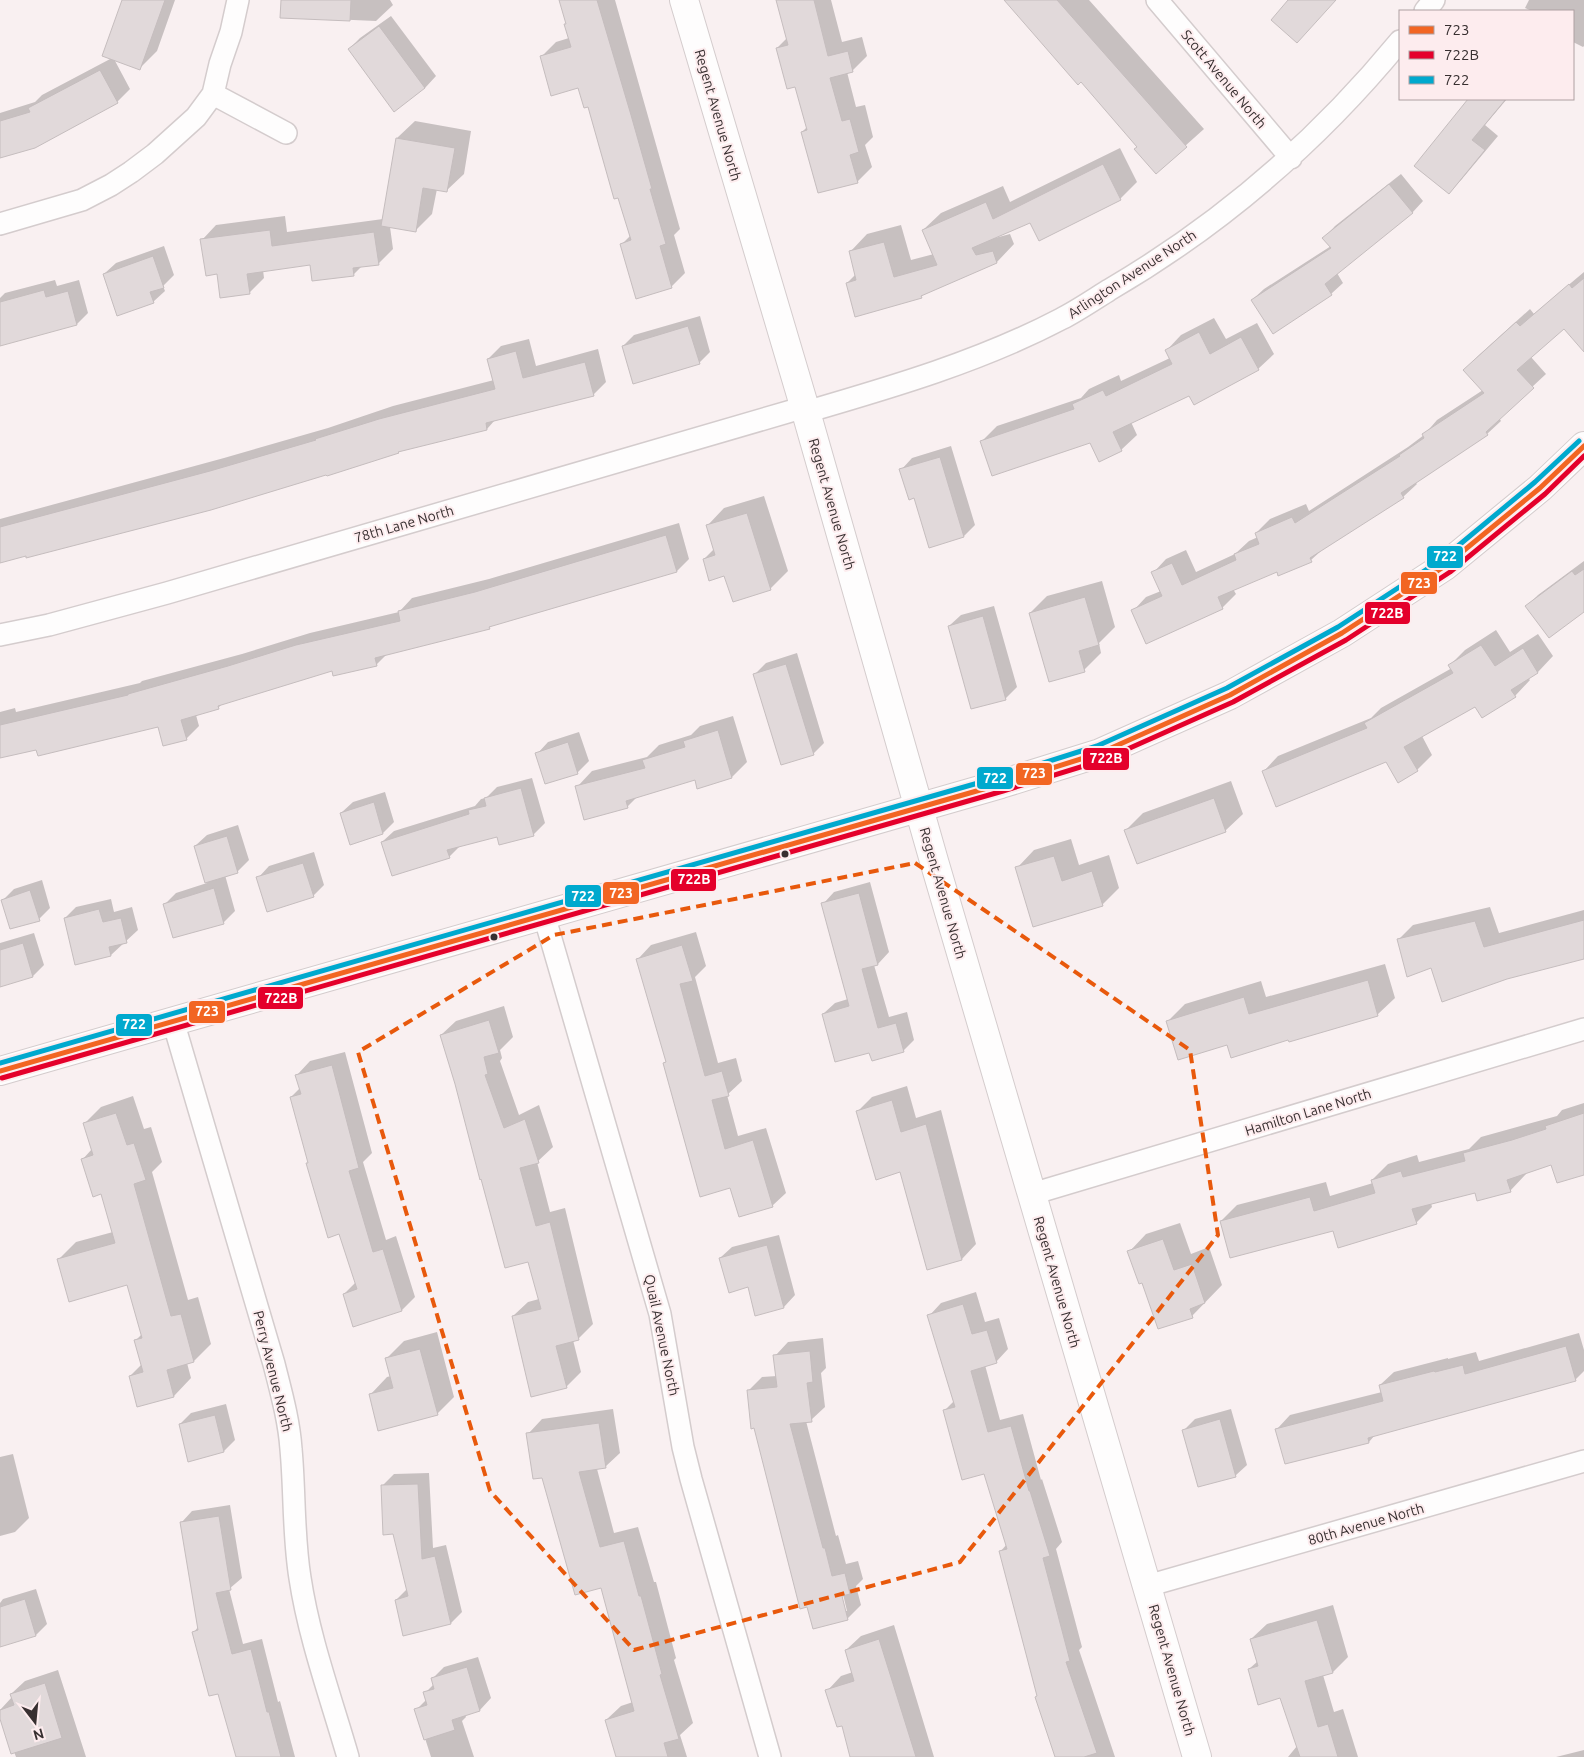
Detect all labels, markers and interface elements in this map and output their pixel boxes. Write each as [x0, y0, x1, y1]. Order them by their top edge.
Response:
legend [1399, 10, 1574, 100]
text: 723 [1444, 21, 1469, 38]
street label: Scott Avenue North [1178, 27, 1270, 131]
text: 722B [1444, 46, 1479, 63]
street label: Regent Avenue North [692, 47, 744, 183]
text: 722 [1444, 71, 1469, 88]
street label: Arlington Avenue North [1065, 227, 1199, 321]
street label: Regent Avenue North [806, 436, 858, 572]
street label: 78th Lane North [352, 502, 456, 546]
line badge: 722 [1426, 545, 1464, 569]
text: 722 [1433, 548, 1457, 564]
line badge: 723 [1400, 571, 1438, 595]
text: 723 [1407, 575, 1431, 591]
line badge: 722B [1364, 601, 1411, 625]
text: 722B [1371, 605, 1403, 621]
line badge: 722B [1082, 747, 1130, 771]
text: 722B [1090, 750, 1122, 766]
line badge: 723 [1015, 762, 1053, 786]
text: 723 [1022, 765, 1046, 781]
line badge: 722 [976, 766, 1014, 790]
text: 722 [983, 770, 1007, 786]
street label: Regent Avenue North [917, 825, 969, 961]
unlabelled marker [780, 849, 790, 859]
line badge: 722B [670, 868, 717, 892]
text: 722B [678, 871, 710, 887]
line badge: 723 [602, 881, 640, 905]
line badge: 722 [564, 884, 602, 908]
text: 723 [609, 885, 633, 901]
text: 722 [571, 888, 595, 904]
unlabelled marker [489, 932, 499, 942]
line badge: 722B [257, 986, 304, 1010]
text: 722B [265, 990, 297, 1006]
line badge: 723 [188, 1000, 226, 1024]
text: 723 [195, 1003, 219, 1019]
line badge: 722 [115, 1013, 153, 1037]
text: 722 [122, 1016, 146, 1032]
street label: Hamilton Lane North [1243, 1085, 1373, 1139]
street label: Regent Avenue North [1031, 1214, 1083, 1350]
street label: Quail Avenue North [641, 1273, 683, 1397]
street label: Perry Avenue North [250, 1309, 296, 1433]
street label: 80th Avenue North [1306, 1500, 1426, 1548]
street label: Regent Avenue North [1146, 1602, 1198, 1738]
north arrow [10, 1697, 60, 1747]
text: N [31, 1725, 46, 1744]

